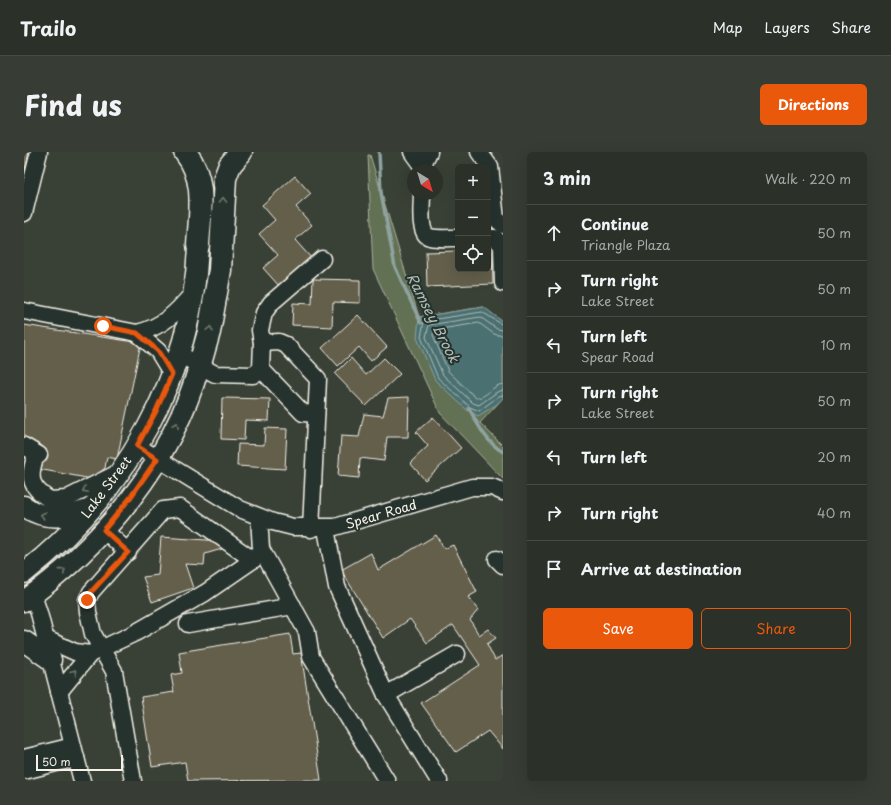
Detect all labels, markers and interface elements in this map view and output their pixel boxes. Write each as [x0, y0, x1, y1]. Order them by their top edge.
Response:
text: Trailo [20, 14, 76, 42]
text: Map [713, 17, 743, 38]
text: Layers [765, 17, 810, 38]
text: Share [832, 17, 871, 38]
text: Find us [24, 83, 122, 126]
button: Directions [760, 84, 867, 125]
north arrow [407, 164, 443, 200]
map controls [455, 164, 491, 272]
button: + [455, 164, 491, 200]
text: 3 min [543, 165, 591, 191]
text: Walk · 220 m [765, 169, 851, 188]
one-way arrow [219, 197, 227, 203]
button: − [455, 200, 491, 236]
text: Continue [581, 212, 649, 235]
icon: ahead [543, 222, 565, 244]
text: 50 m [817, 223, 851, 242]
text: Triangle Plaza [581, 235, 670, 254]
button: locate [455, 236, 491, 272]
text: Turn right [581, 268, 658, 291]
water label: Ramsey Brook [402, 269, 466, 367]
icon: right [543, 278, 565, 300]
text: 50 m [817, 279, 851, 298]
text: Lake Street [581, 291, 654, 310]
route start [94, 317, 112, 335]
text: Turn left [581, 324, 647, 347]
one-way arrow [205, 326, 213, 332]
icon: left [543, 334, 565, 356]
text: 10 m [821, 335, 851, 354]
text: Spear Road [581, 347, 654, 366]
text: Turn right [581, 380, 658, 403]
icon: right [543, 390, 565, 412]
text: 50 m [817, 391, 851, 410]
text: Lake Street [581, 403, 654, 422]
one-way arrow [171, 421, 179, 429]
text: Turn left [581, 445, 647, 468]
icon: left [543, 446, 565, 468]
text: 20 m [817, 447, 851, 466]
street label: Lake Street [76, 452, 135, 522]
one-way arrow [81, 485, 89, 492]
street label: Spear Road [343, 494, 419, 533]
text: Turn right [581, 501, 658, 524]
icon: right [543, 502, 565, 524]
text: 40 m [817, 503, 851, 522]
one-way arrow [40, 511, 47, 520]
text: Arrive at destination [581, 557, 742, 580]
icon: arrive [543, 558, 565, 580]
one-way arrow [58, 568, 66, 575]
route end [78, 591, 96, 609]
button: Save [543, 608, 693, 649]
button: Share [701, 608, 851, 649]
one-way arrow [69, 669, 76, 676]
scale bar [36, 753, 123, 772]
text: 50 m [42, 753, 71, 770]

